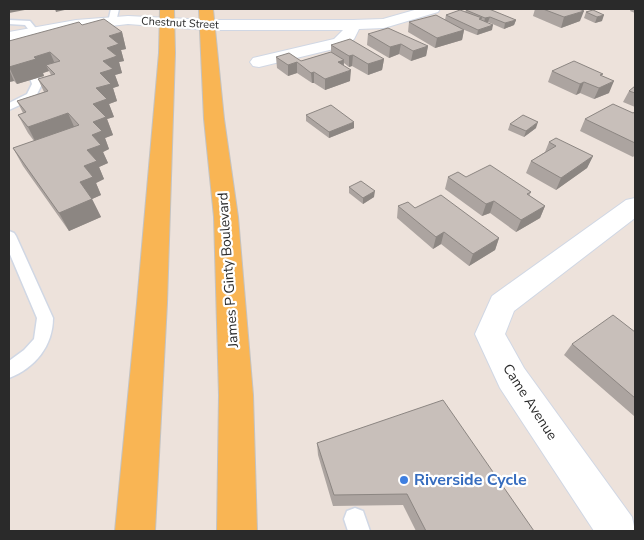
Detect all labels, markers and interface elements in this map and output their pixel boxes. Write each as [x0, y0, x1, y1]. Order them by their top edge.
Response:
street label: Chestnut Street [141, 13, 219, 33]
street label: James P Ginty Boulevard [213, 192, 243, 349]
street label: Came Avenue [498, 360, 562, 444]
place label: Riverside Cycle [414, 469, 527, 491]
marker: Riverside Cycle [398, 474, 410, 486]

